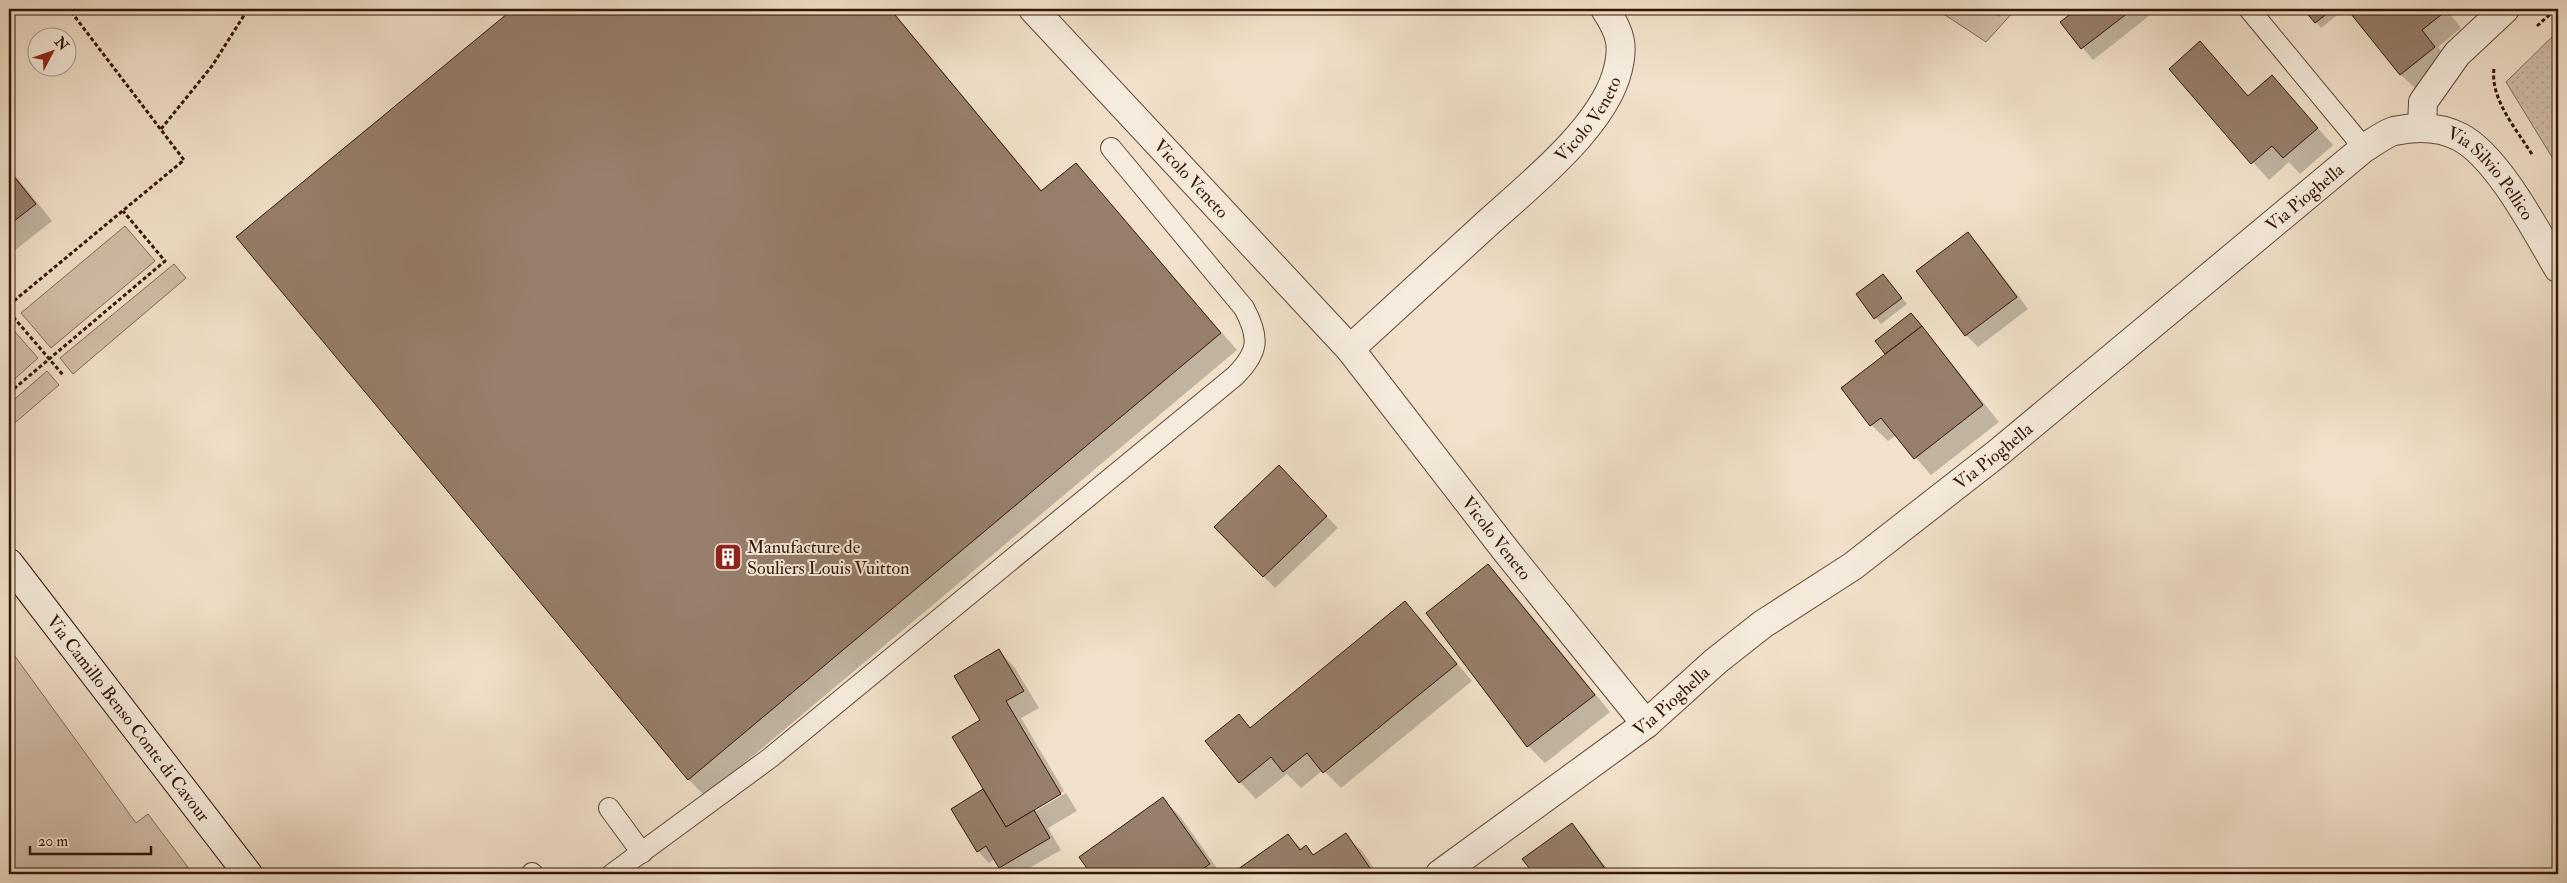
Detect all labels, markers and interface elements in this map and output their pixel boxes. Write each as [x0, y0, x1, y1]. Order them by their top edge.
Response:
north arrow [28, 28, 78, 78]
text: N [50, 33, 72, 54]
street label: Vicolo Veneto [1550, 73, 1626, 167]
street label: Via Silvio Pellico [2444, 121, 2539, 225]
street label: Vicolo Veneto [1149, 134, 1234, 223]
street label: Via Pioghella [2261, 158, 2349, 237]
street label: Via Pioghella [1949, 417, 2038, 495]
street label: Vicolo Veneto [1457, 492, 1537, 585]
place label: Manufacture de Souliers Louis Vuitton [747, 536, 909, 580]
building icon: Manufacture de Souliers Louis Vuitton [713, 542, 743, 572]
street label: Via Camillo Benso Conte di Cavour [42, 610, 215, 827]
street label: Via Pioghella [1628, 660, 1715, 741]
scale bar [30, 823, 151, 855]
text: 20 m [38, 832, 68, 851]

